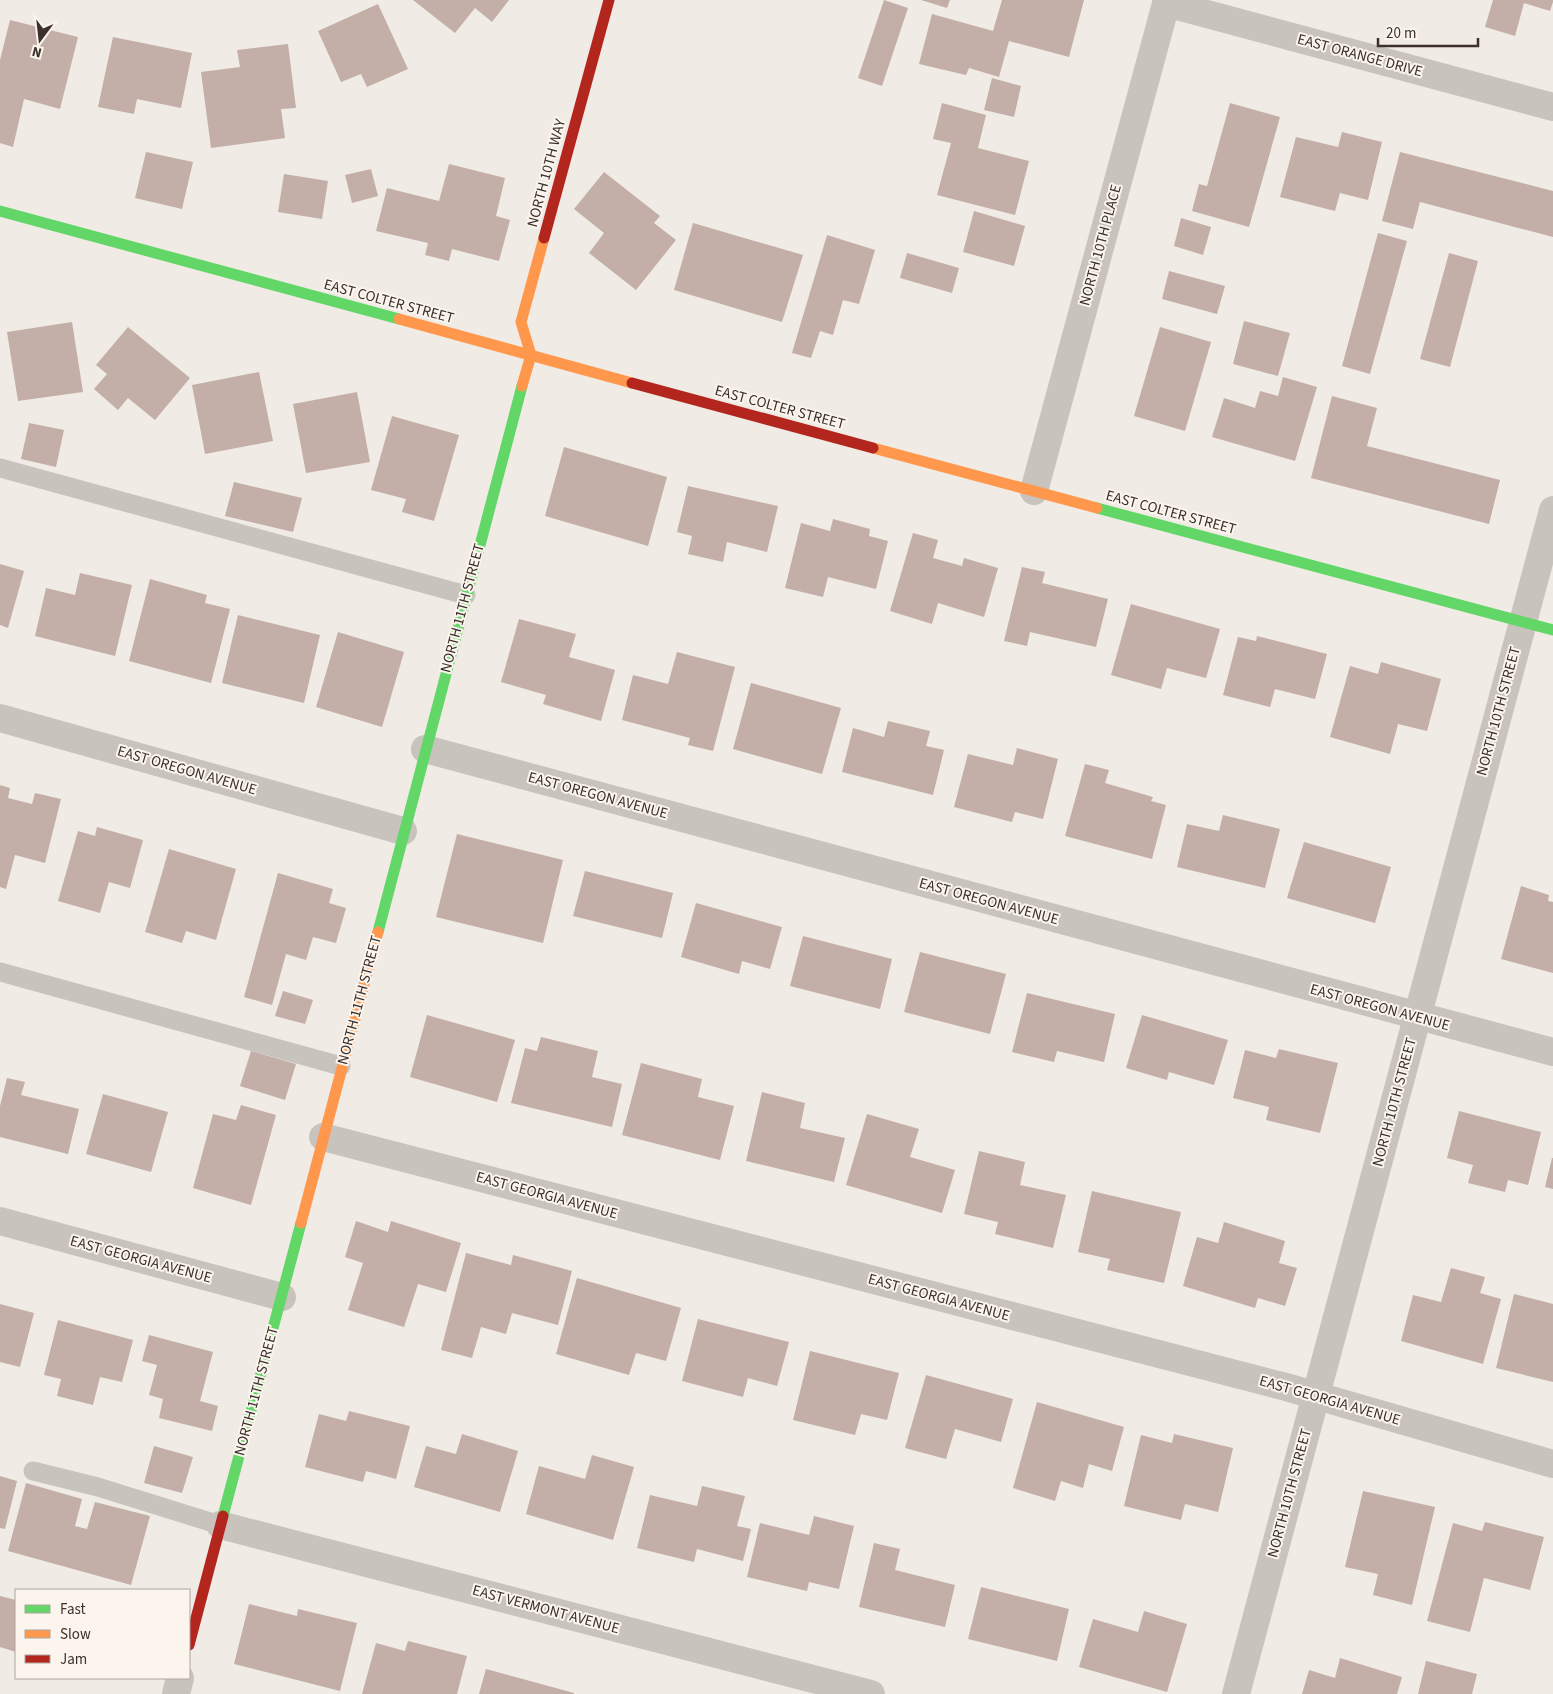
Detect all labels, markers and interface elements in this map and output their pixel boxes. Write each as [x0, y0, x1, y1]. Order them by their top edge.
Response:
north arrow [15, 15, 65, 65]
scale bar [1378, 15, 1478, 47]
text: 20 m [1386, 23, 1416, 44]
street label: EAST ORANGE DRIVE [1295, 29, 1425, 82]
text: N [30, 41, 44, 62]
street label: NORTH 10TH WAY [522, 116, 571, 230]
street label: NORTH 10TH PLACE [1074, 182, 1127, 308]
street label: EAST COLTER STREET [321, 274, 456, 329]
street label: EAST COLTER STREET [712, 380, 847, 435]
street label: EAST COLTER STREET [1103, 485, 1238, 540]
street label: NORTH 11TH STREET [435, 541, 490, 675]
street label: NORTH 10TH STREET [1471, 644, 1526, 778]
street label: EAST OREGON AVENUE [115, 741, 259, 800]
street label: EAST OREGON AVENUE [526, 767, 670, 824]
street label: EAST OREGON AVENUE [917, 873, 1061, 930]
street label: NORTH 11TH STREET [332, 933, 387, 1067]
street label: EAST OREGON AVENUE [1308, 979, 1452, 1036]
street label: NORTH 10TH STREET [1367, 1035, 1422, 1169]
street label: EAST GEORGIA AVENUE [474, 1166, 620, 1224]
street label: EAST GEORGIA AVENUE [68, 1230, 214, 1288]
street label: EAST GEORGIA AVENUE [866, 1268, 1012, 1326]
street label: NORTH 11TH STREET [229, 1324, 284, 1458]
street label: EAST GEORGIA AVENUE [1257, 1370, 1403, 1431]
street label: NORTH 10TH STREET [1262, 1426, 1317, 1560]
street label: EAST VERMONT AVENUE [470, 1580, 622, 1639]
legend [15, 1589, 190, 1679]
text: Fast [60, 1599, 86, 1620]
text: Slow [60, 1624, 91, 1645]
text: Jam [60, 1649, 87, 1670]

